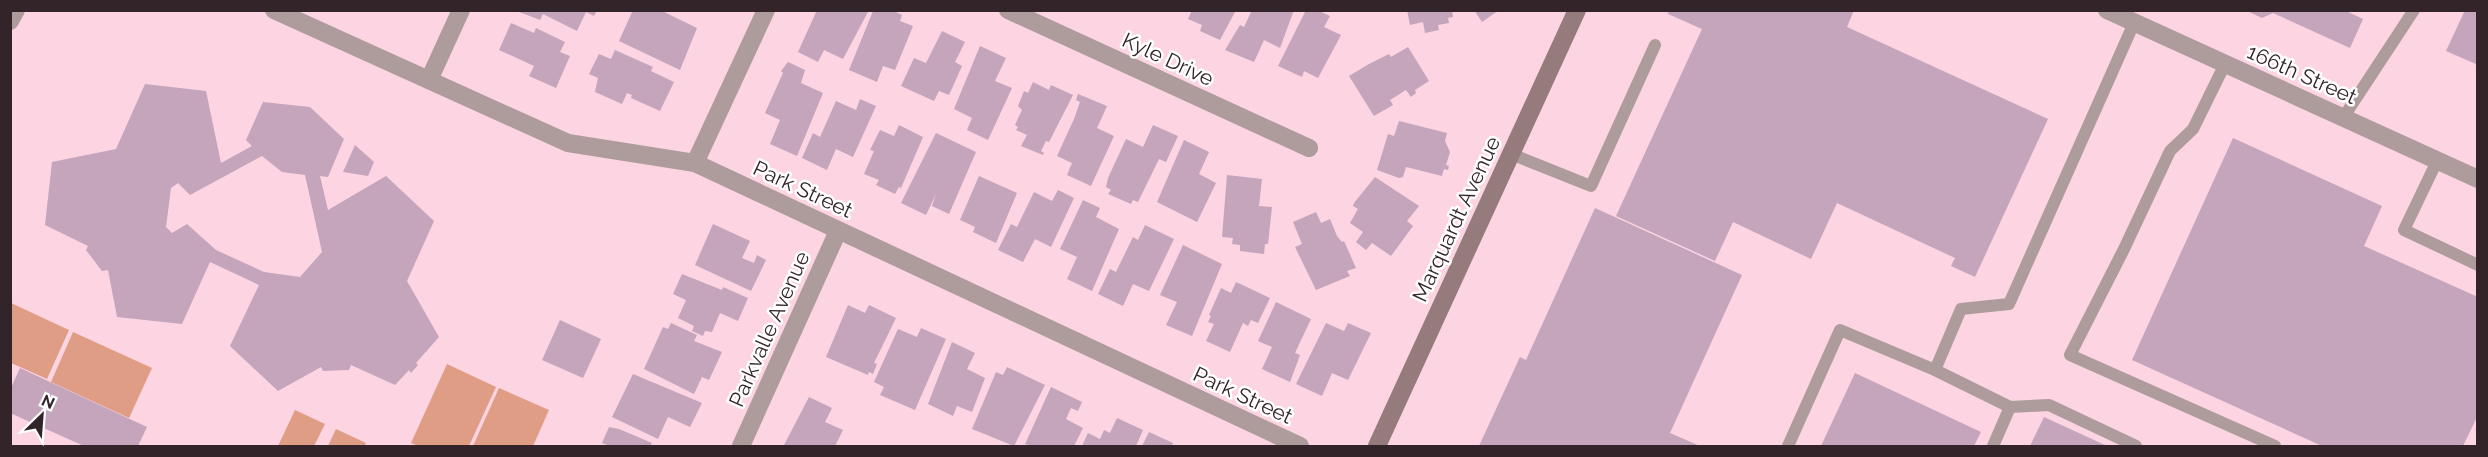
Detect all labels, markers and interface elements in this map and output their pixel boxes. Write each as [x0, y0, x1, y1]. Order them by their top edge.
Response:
street label: Kyle Drive [1118, 27, 1218, 91]
street label: 166th Street [2243, 39, 2361, 109]
street label: Marquardt Avenue [1407, 132, 1505, 306]
street label: Park Street [749, 155, 857, 223]
street label: Parkvalle Avenue [724, 247, 814, 411]
street label: Park Street [1189, 361, 1297, 429]
north arrow [12, 385, 72, 445]
text: N [39, 391, 58, 413]

